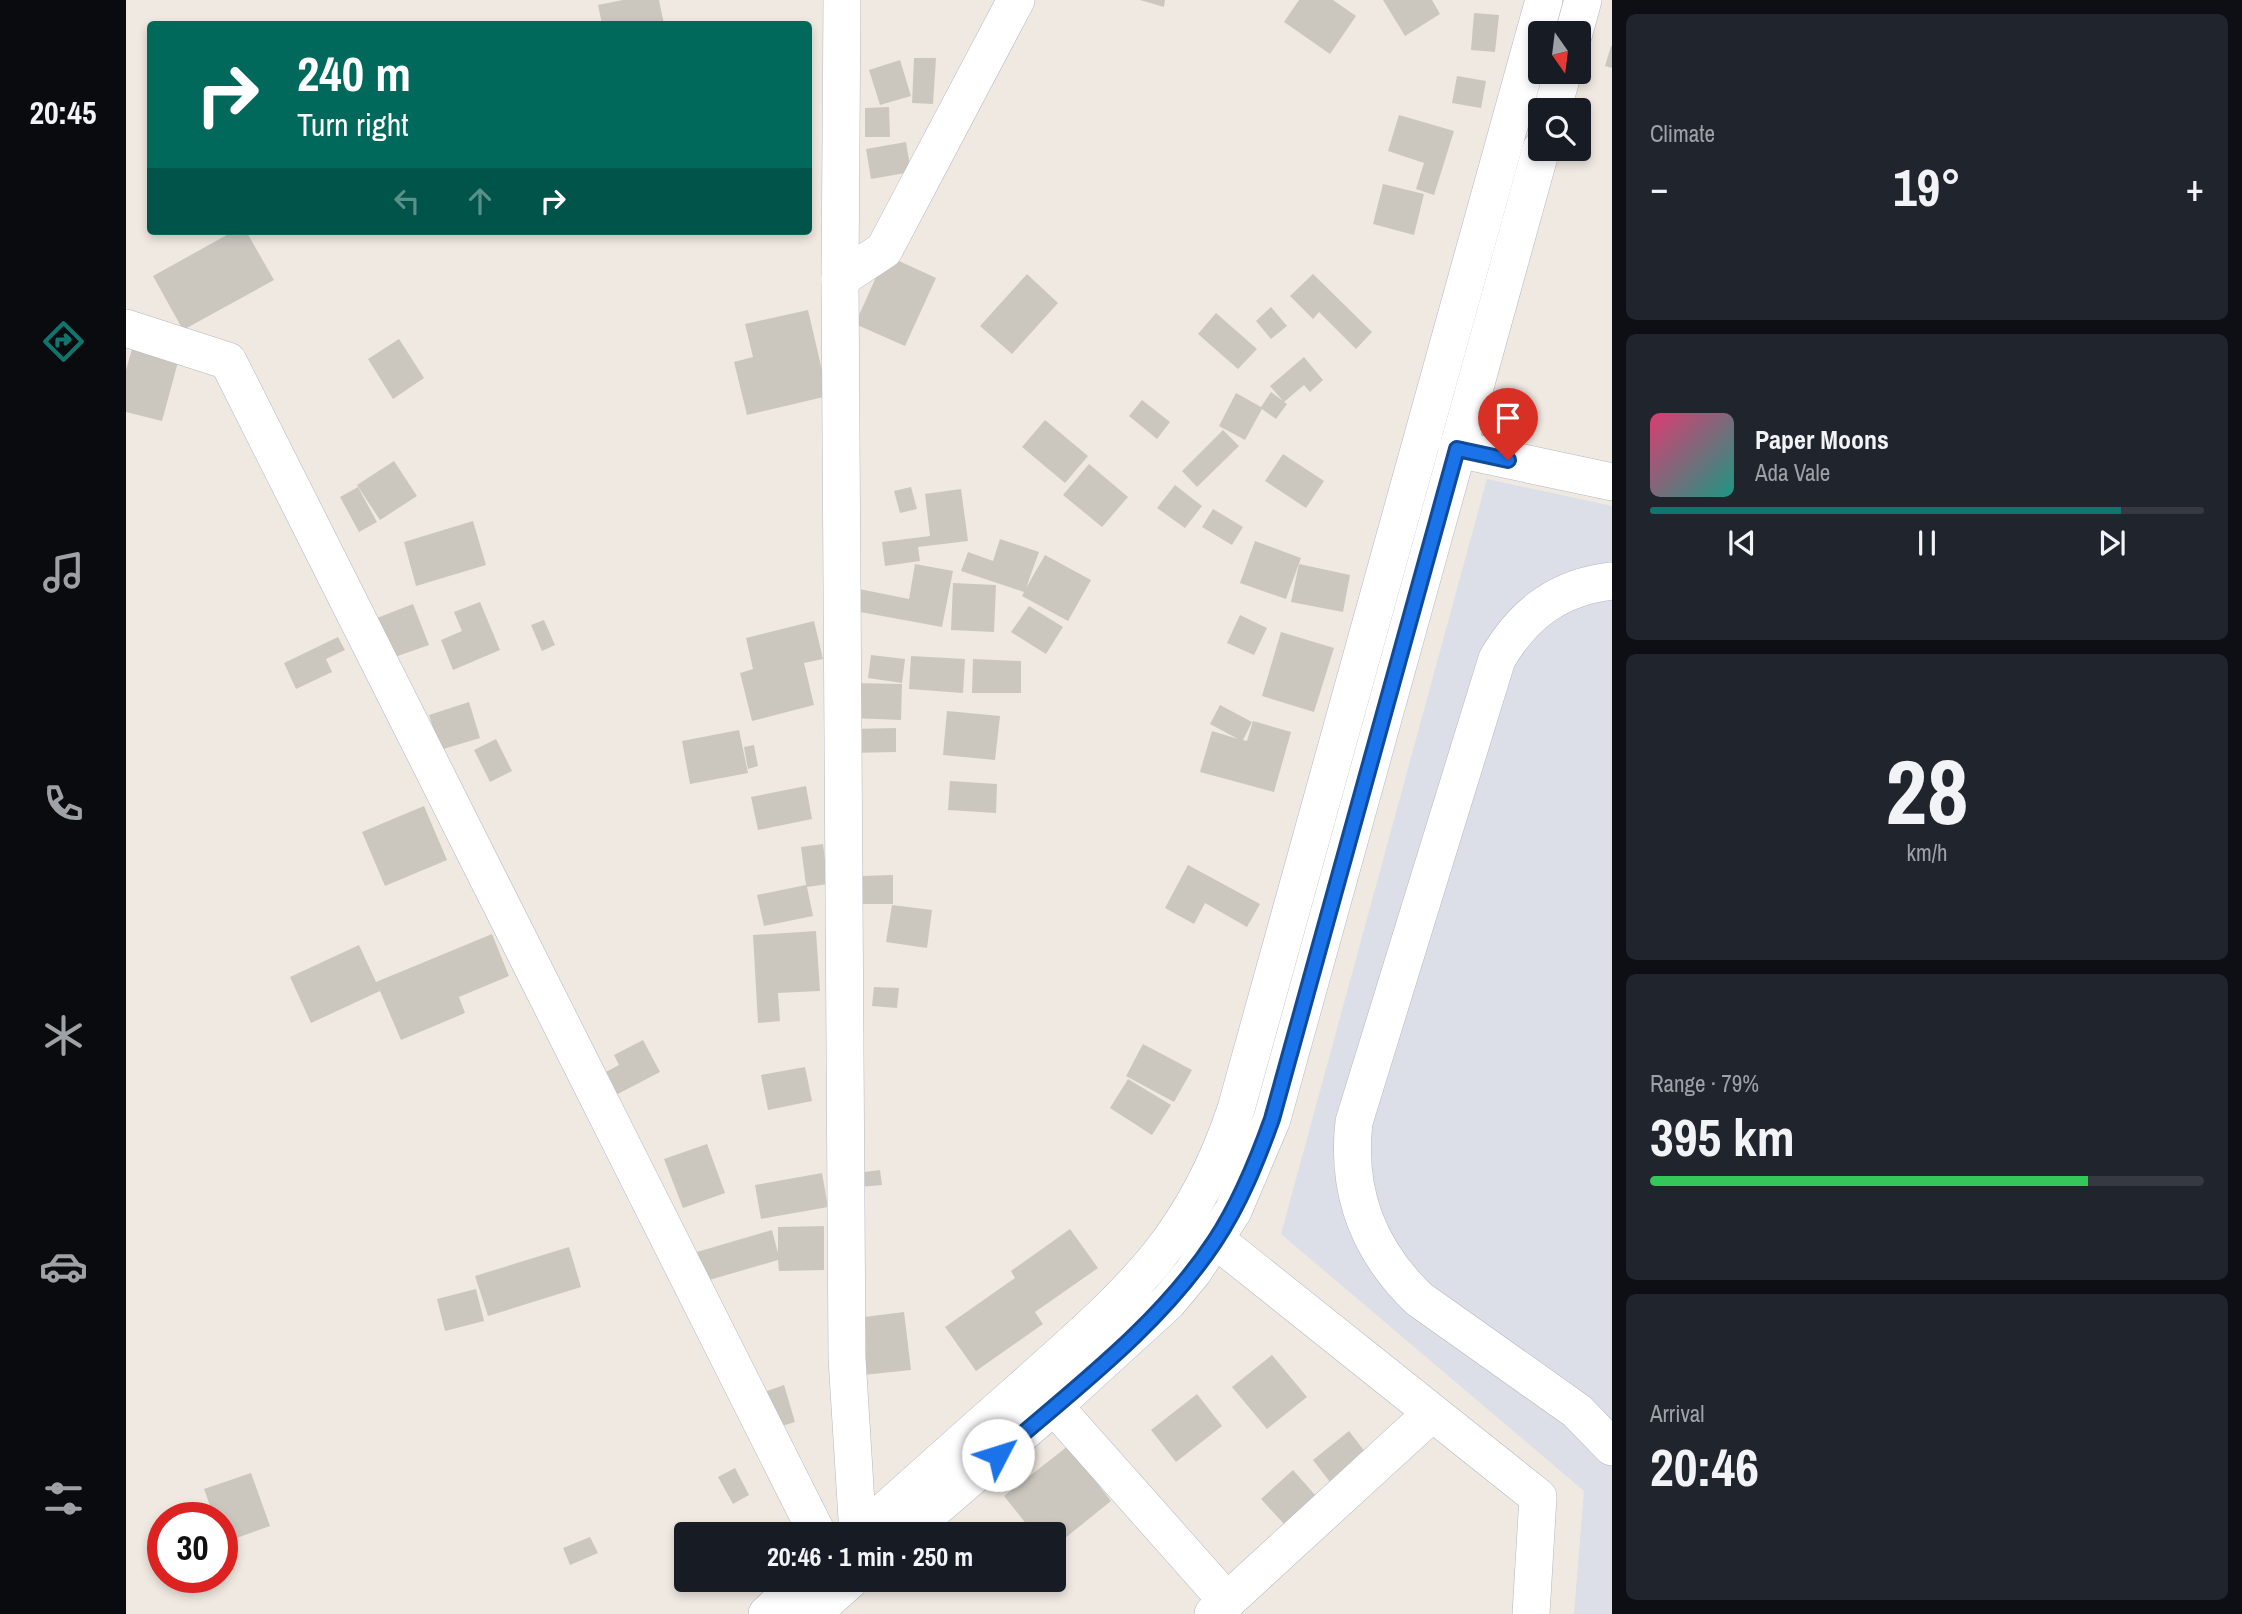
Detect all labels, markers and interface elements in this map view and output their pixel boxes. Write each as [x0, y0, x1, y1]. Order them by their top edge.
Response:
north arrow [1528, 21, 1591, 84]
map controls [1528, 21, 1591, 161]
text: 240 m [297, 40, 411, 106]
icon: right [182, 49, 273, 140]
text: 20:45 [29, 91, 97, 134]
button: search [1528, 98, 1591, 161]
text: Turn right [297, 103, 409, 146]
text: Climate [1650, 118, 1715, 149]
text: 19° [1893, 152, 1961, 222]
text: − [1650, 162, 1668, 213]
text: + [2186, 162, 2204, 213]
icon: left [388, 182, 426, 220]
icon: ahead [461, 182, 499, 220]
icon: right [534, 182, 572, 220]
icon: directions [39, 317, 88, 366]
pin [1478, 388, 1538, 460]
icon: arrive [1489, 399, 1527, 437]
text: Paper Moons [1755, 422, 1889, 457]
text: Ada Vale [1755, 457, 1830, 488]
icon: previous [1723, 524, 1761, 562]
icon: pause [1908, 524, 1946, 562]
icon: next [2093, 524, 2131, 562]
icon: music [39, 548, 88, 597]
text: 28 [1886, 730, 1969, 852]
icon: phone [39, 779, 88, 828]
text: km/h [1907, 837, 1947, 868]
icon: climate [39, 1011, 88, 1060]
text: Range · 79% [1650, 1068, 1759, 1099]
text: 395 km [1650, 1102, 1795, 1172]
icon: car [39, 1242, 88, 1291]
text: Arrival [1650, 1398, 1705, 1429]
position arrow [961, 1418, 1035, 1492]
text: 20:46 [1650, 1432, 1759, 1502]
icon: filters [39, 1474, 88, 1523]
speed limit sign: 30 [147, 1502, 238, 1593]
text: 20:46 · 1 min · 250 m [767, 1539, 973, 1574]

